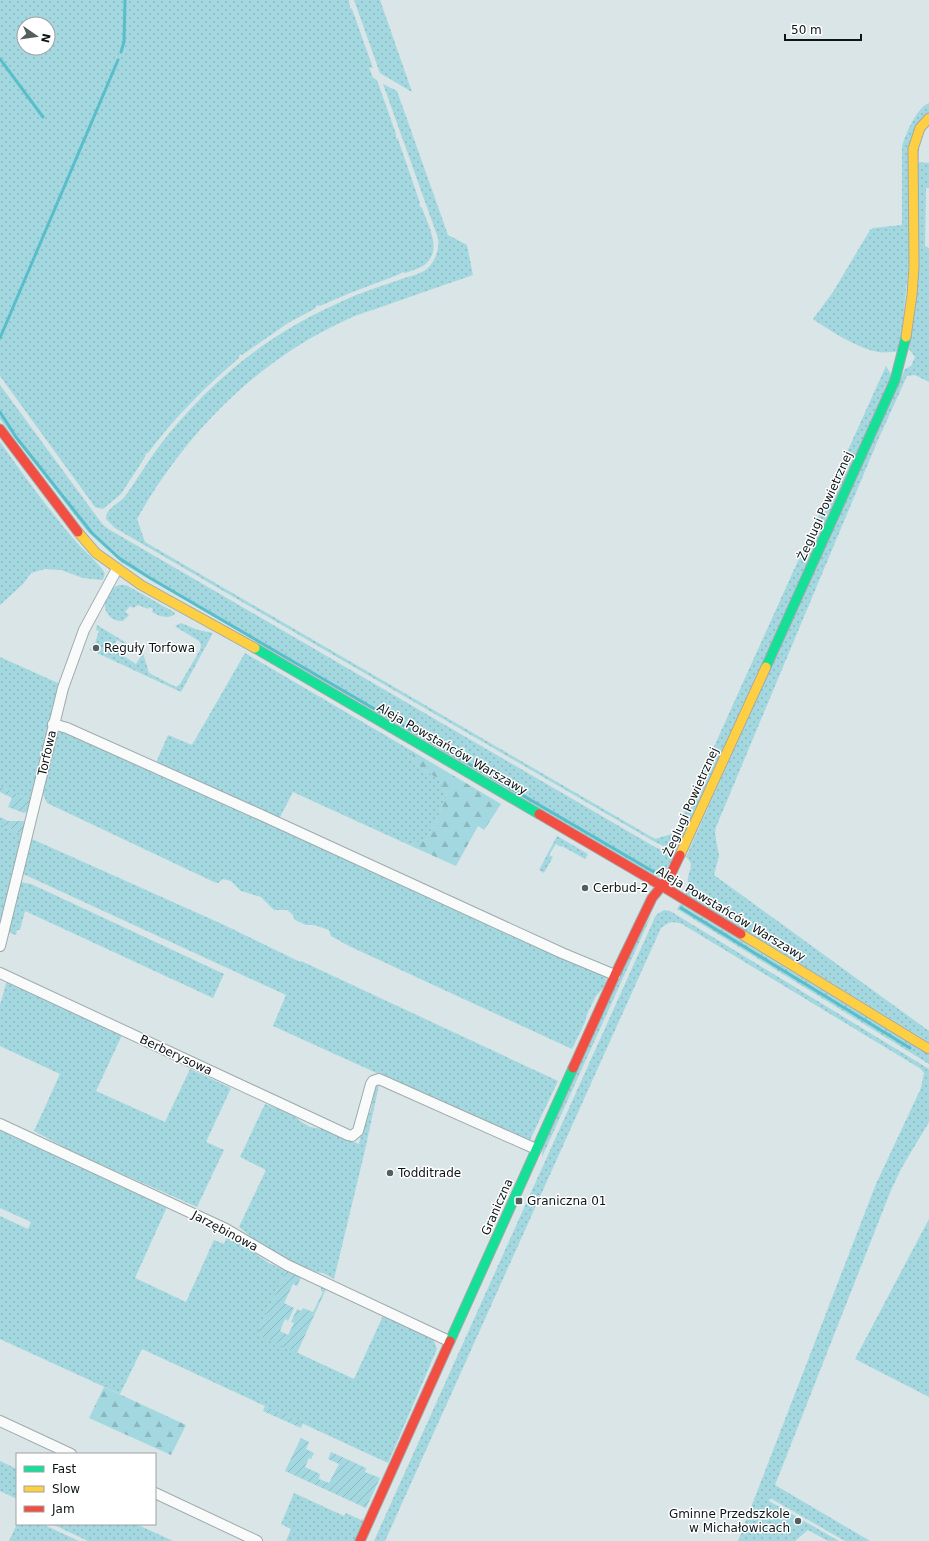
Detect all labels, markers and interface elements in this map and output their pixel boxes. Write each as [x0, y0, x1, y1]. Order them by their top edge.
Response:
north arrow [16, 16, 56, 56]
scale bar [785, 16, 861, 42]
text: 50 m [791, 23, 822, 37]
text: N [38, 32, 53, 44]
street label: Żeglugi Powietrznej [794, 449, 855, 563]
place label: Reguły Torfowa [104, 641, 195, 655]
marker: Reguły Torfowa [91, 643, 101, 653]
street label: Aleja Powstańców Warszawy [374, 700, 530, 798]
street label: Torfowa [35, 729, 59, 778]
street label: Żeglugi Powietrznej [660, 745, 721, 859]
street label: Aleja Powstańców Warszawy [654, 864, 808, 964]
place label: Cerbud-2 [593, 881, 649, 895]
marker: Cerbud-2 [580, 883, 590, 893]
street label: Berberysowa [138, 1032, 214, 1078]
place label: Todditrade [397, 1166, 461, 1180]
marker: Todditrade [385, 1168, 395, 1178]
street label: Graniczna [478, 1177, 516, 1237]
place label: Graniczna 01 [527, 1194, 606, 1208]
marker: Graniczna 01 [514, 1196, 524, 1206]
street label: Jarzębinowa [189, 1207, 260, 1254]
legend [16, 1453, 156, 1525]
text: Fast [52, 1462, 76, 1476]
text: Slow [52, 1482, 80, 1496]
text: Jam [51, 1502, 75, 1516]
place label: Gminne Przedszkole w Michałowicach [669, 1507, 790, 1535]
marker: Gminne Przedszkole w Michałowicach [793, 1516, 803, 1526]

